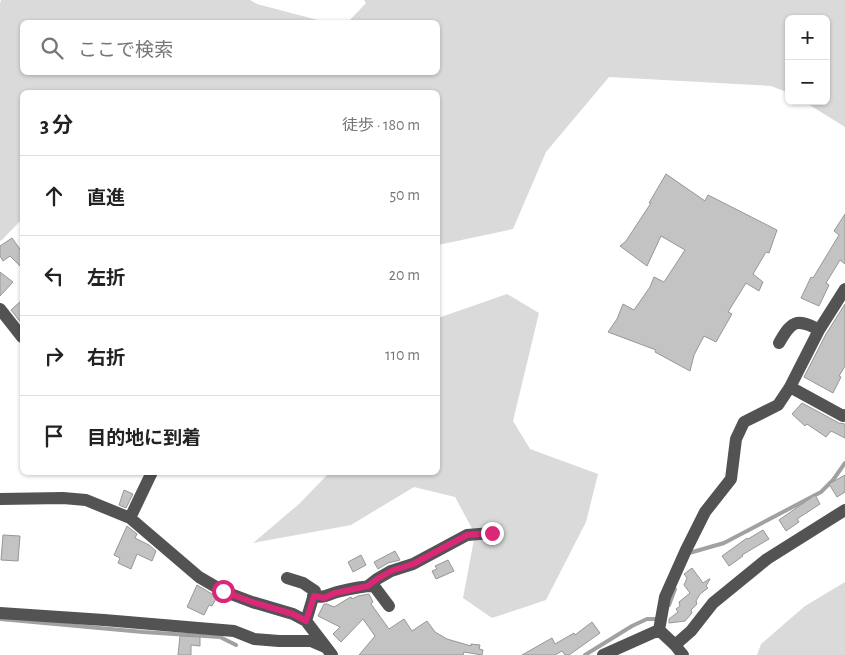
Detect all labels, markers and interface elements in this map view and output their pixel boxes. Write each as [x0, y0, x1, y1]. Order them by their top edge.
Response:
map controls [785, 15, 830, 105]
button: + [785, 15, 830, 60]
search box [20, 20, 440, 75]
icon: search [38, 34, 66, 62]
text: ここで検索 [78, 41, 173, 60]
button: − [785, 60, 830, 105]
text: 3 分 [40, 115, 73, 136]
text: 徒歩 · 180 m [342, 117, 420, 133]
icon: ahead [40, 182, 68, 210]
text: 50 m [389, 187, 420, 203]
text: 直進 [87, 189, 125, 208]
icon: left [40, 262, 68, 290]
text: 20 m [389, 267, 420, 283]
text: 左折 [87, 269, 125, 288]
icon: right [40, 342, 68, 370]
text: 110 m [385, 347, 420, 363]
text: 右折 [87, 349, 125, 368]
icon: arrive [40, 422, 68, 450]
text: 目的地に到着 [87, 429, 201, 448]
route end [481, 522, 504, 545]
route start [212, 580, 235, 603]

